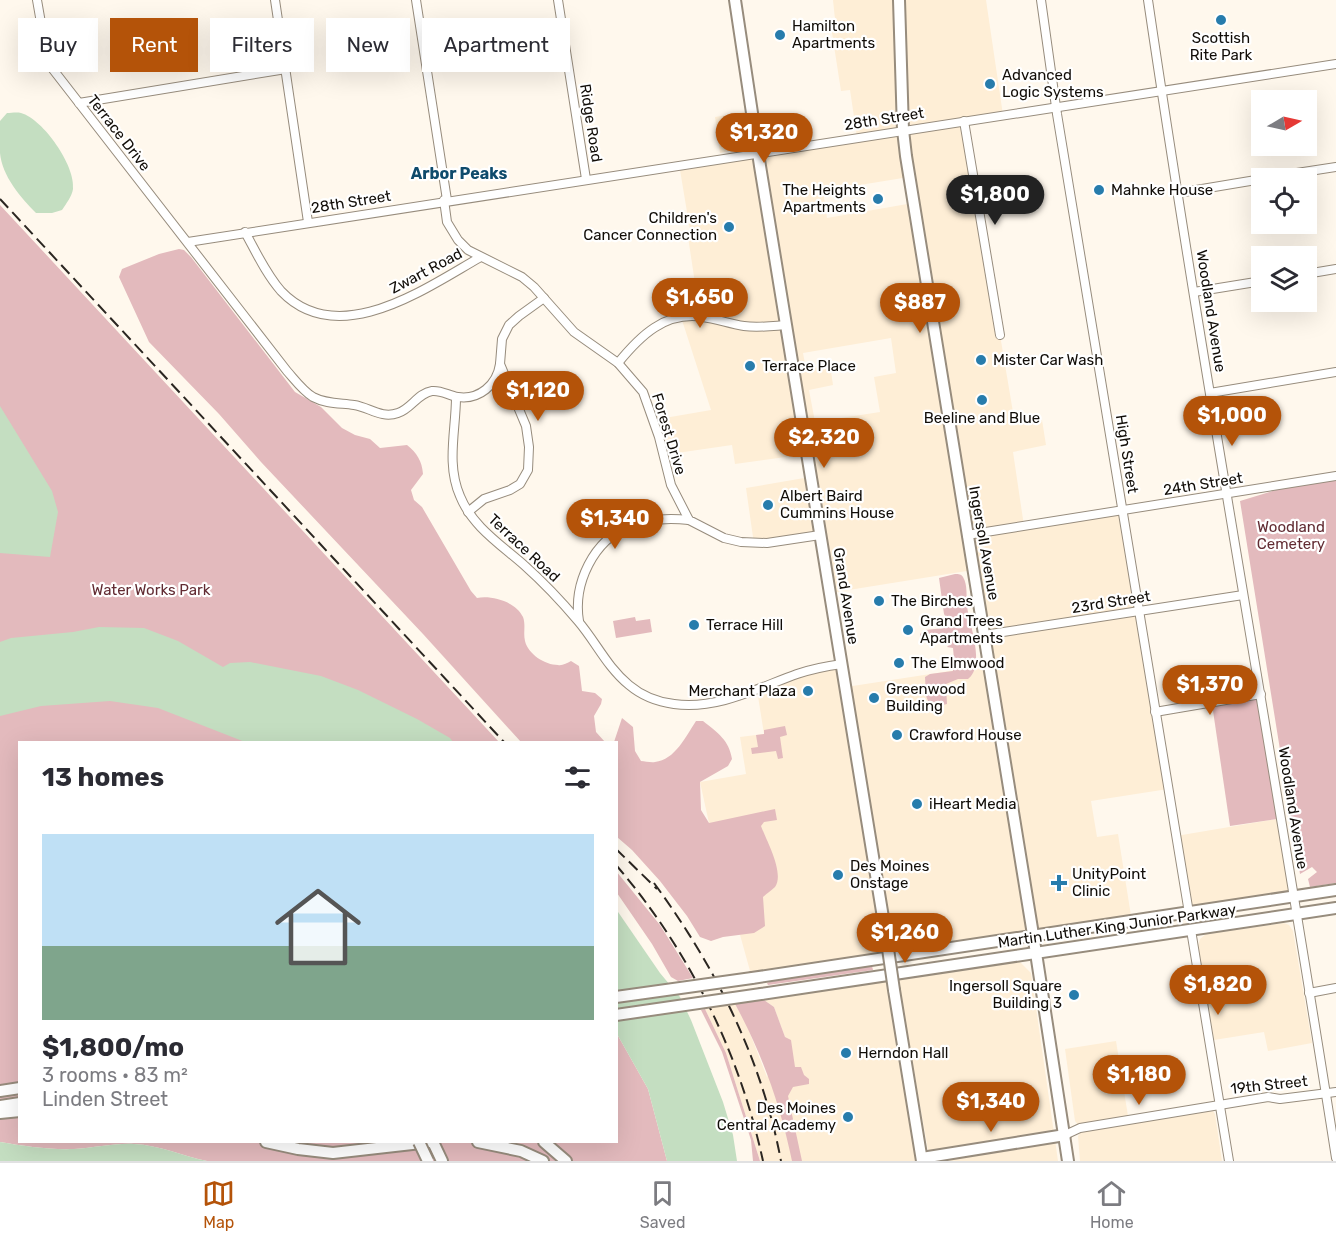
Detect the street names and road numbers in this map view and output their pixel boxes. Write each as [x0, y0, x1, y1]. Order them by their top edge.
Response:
street label: Ridge Road [576, 83, 606, 163]
street label: Terrace Drive [84, 91, 154, 175]
street label: 28th Street [843, 104, 925, 134]
street label: 28th Street [310, 187, 392, 217]
street label: Zwart Road [387, 244, 465, 298]
street label: Woodland Avenue [1192, 249, 1230, 373]
street label: Forest Drive [648, 391, 690, 477]
street label: High Street [1112, 413, 1142, 495]
street label: 24th Street [1162, 469, 1244, 499]
street label: Ingersoll Avenue [965, 485, 1003, 601]
street label: Terrace Road [485, 510, 563, 586]
street label: Grand Avenue [829, 546, 863, 646]
street label: 23rd Street [1070, 587, 1152, 617]
street label: Woodland Avenue [1274, 746, 1312, 870]
street label: Martin Luther King Junior Parkway [997, 900, 1237, 952]
street label: 19th Street [1230, 1072, 1309, 1098]

